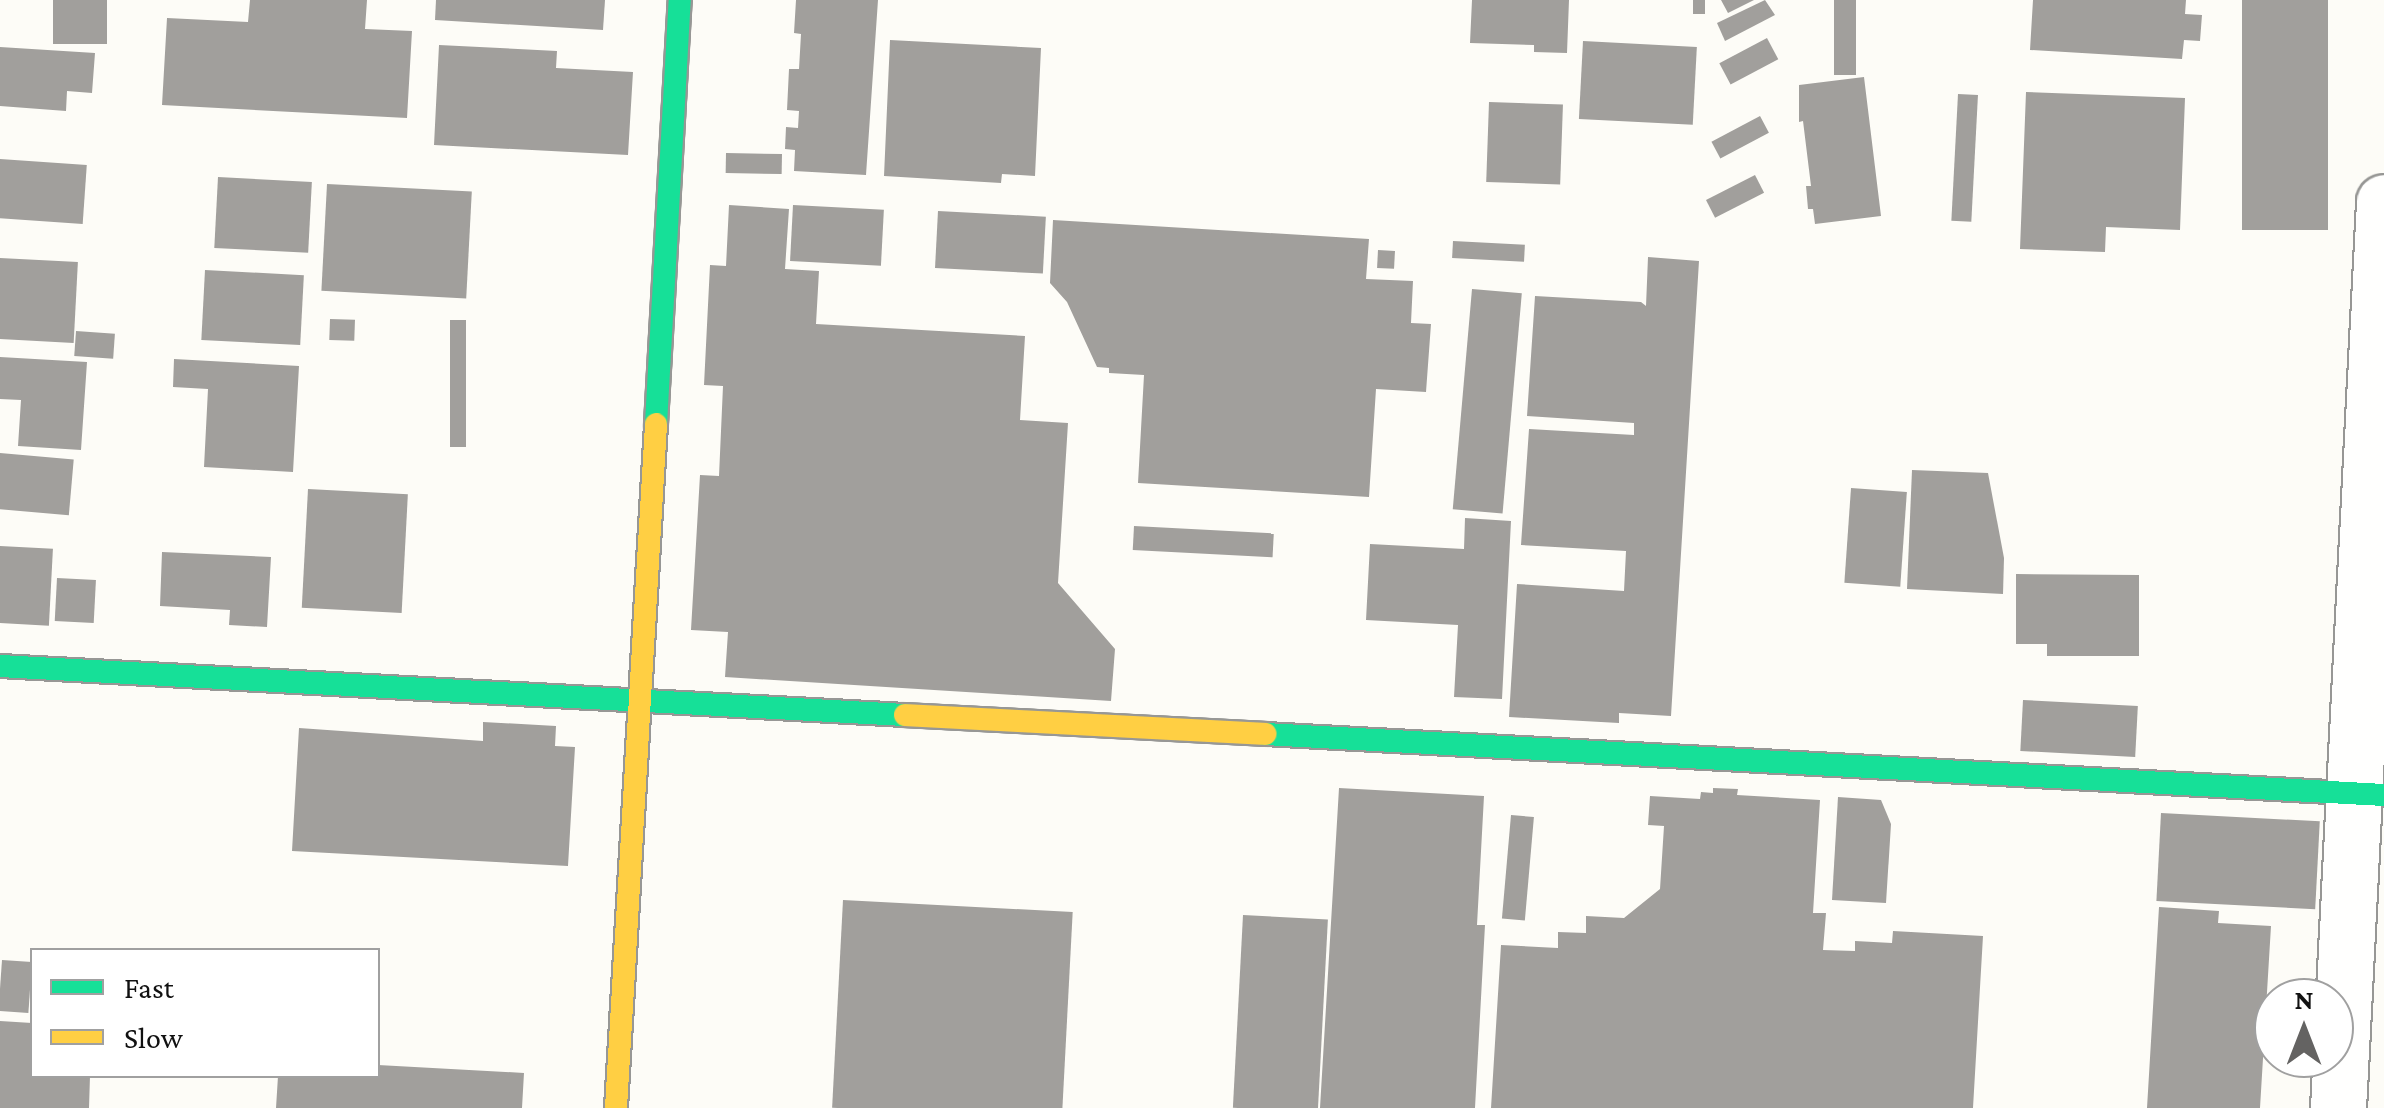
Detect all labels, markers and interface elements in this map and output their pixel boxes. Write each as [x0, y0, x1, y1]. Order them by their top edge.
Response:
legend [30, 948, 380, 1078]
text: Fast [124, 971, 174, 1004]
north arrow [2254, 978, 2354, 1078]
text: N [2294, 984, 2314, 1015]
text: Slow [124, 1021, 183, 1054]

